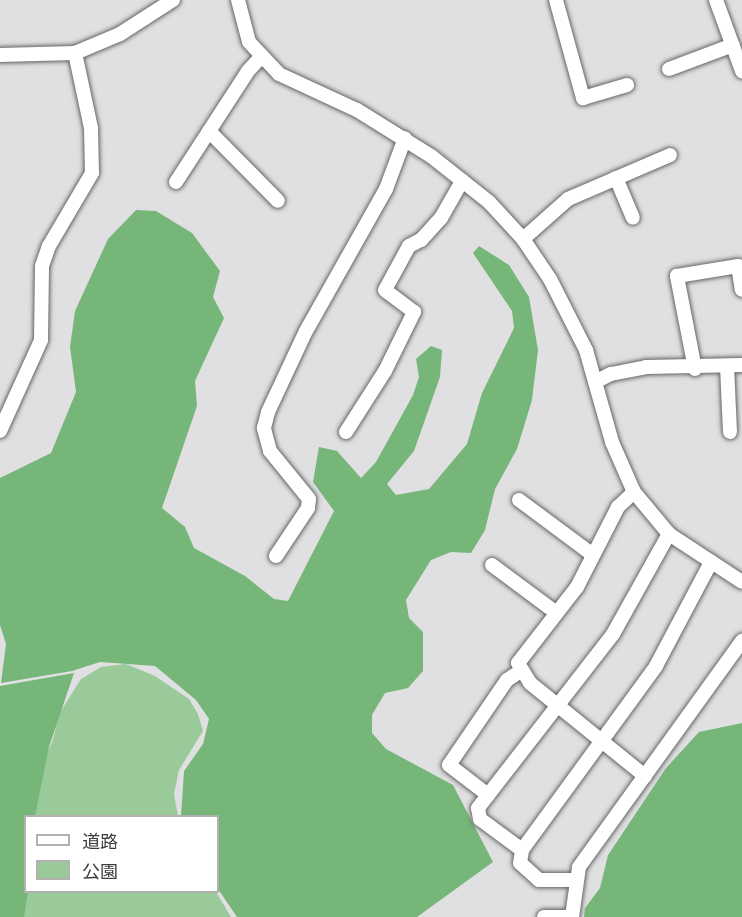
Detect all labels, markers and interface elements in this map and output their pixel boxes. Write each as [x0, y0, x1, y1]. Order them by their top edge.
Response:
legend [24, 815, 219, 893]
text: 道路 [82, 830, 118, 853]
text: 公園 [82, 860, 118, 883]

